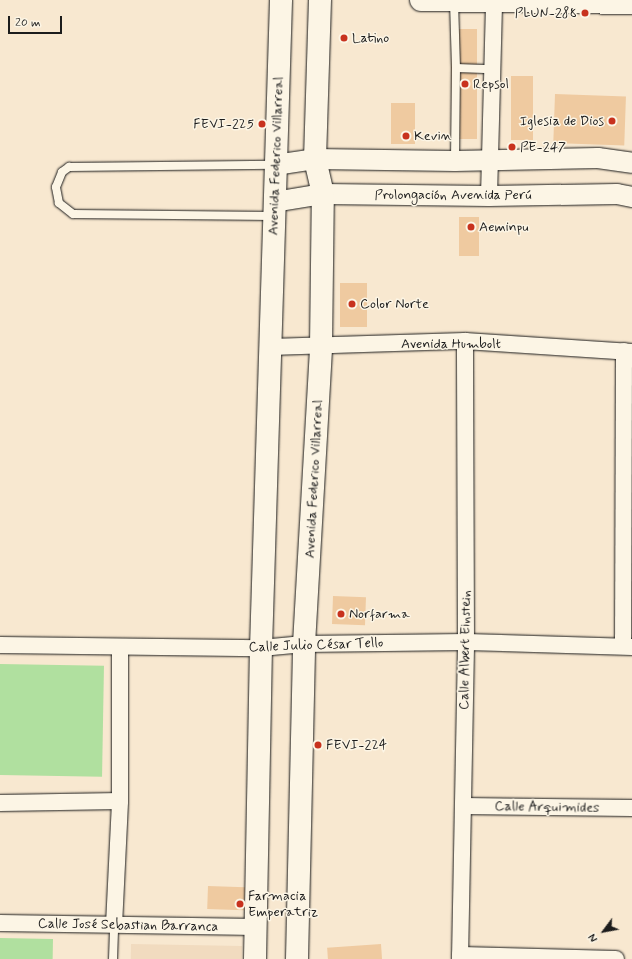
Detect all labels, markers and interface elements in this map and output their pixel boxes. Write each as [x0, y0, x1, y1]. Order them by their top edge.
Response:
place label: PLUN-288 [515, 5, 577, 21]
scale bar [10, 8, 64, 34]
marker: PLUN-288 [580, 8, 590, 18]
text: 20 m [15, 15, 41, 31]
place label: Latino [352, 30, 389, 46]
marker: Latino [339, 33, 349, 43]
place label: Repsol [473, 76, 509, 92]
street label: Avenida Federico Villarreal [265, 78, 287, 234]
marker: Repsol [460, 79, 470, 89]
place label: Iglesia de Dios [518, 113, 604, 129]
place label: FEVI-225 [193, 116, 254, 132]
marker: Iglesia de Dios [607, 116, 617, 126]
marker: FEVI-225 [257, 119, 267, 129]
place label: Kevin [414, 128, 452, 144]
marker: Kevin [401, 131, 411, 141]
place label: PE-247 [520, 139, 566, 155]
marker: PE-247 [507, 142, 517, 152]
street label: Prolongación Avenida Perú [376, 187, 530, 203]
place label: Aeminpu [479, 219, 529, 235]
marker: Aeminpu [466, 222, 476, 232]
place label: Color Norte [360, 296, 429, 312]
marker: Color Norte [347, 299, 357, 309]
street label: Avenida Humbolt [400, 336, 502, 352]
street label: Avenida Federico Villarreal [302, 401, 326, 557]
street label: Calle Albert Einstein [456, 590, 474, 710]
place label: Norfarma [349, 606, 410, 622]
marker: Norfarma [336, 609, 346, 619]
street label: Calle Julio César Tello [251, 634, 381, 656]
place label: FEVI-224 [326, 737, 387, 753]
marker: FEVI-224 [313, 740, 323, 750]
street label: Calle Arquimides [496, 798, 598, 816]
place label: Farmacia Emperatriz [248, 888, 318, 920]
marker: Farmacia Emperatriz [235, 899, 245, 909]
north arrow [584, 911, 624, 951]
street label: Calle José Sebastian Barranca [38, 915, 218, 935]
text: N [586, 931, 602, 944]

